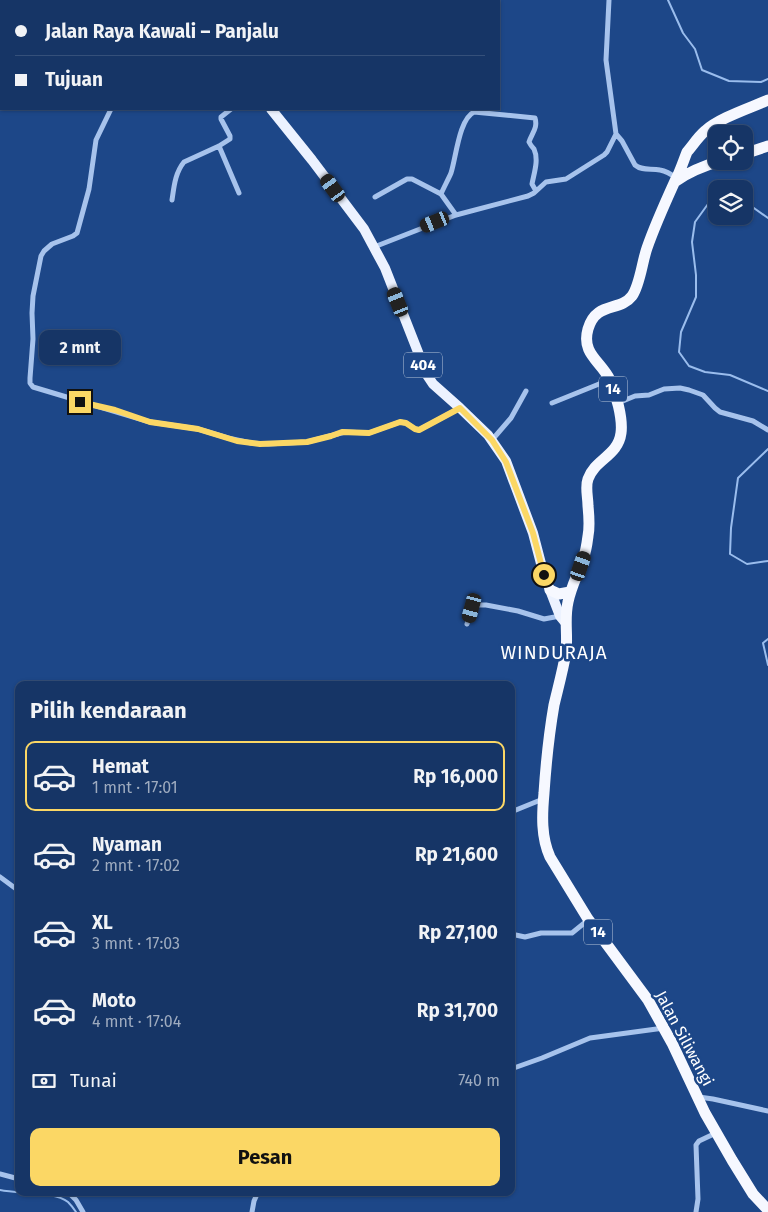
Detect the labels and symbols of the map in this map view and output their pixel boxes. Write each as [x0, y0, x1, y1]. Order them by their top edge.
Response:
car [318, 171, 347, 205]
car [418, 209, 451, 235]
car [385, 285, 410, 319]
callout: 2 mnt [39, 330, 121, 364]
road number: 404 [404, 352, 442, 378]
road number: 14 [599, 376, 627, 402]
route end [69, 391, 91, 413]
car [569, 549, 592, 583]
route start [533, 564, 555, 586]
car [460, 592, 483, 624]
district label: WINDURAJA [500, 641, 608, 664]
road number: 14 [584, 920, 612, 944]
street label: Jalan Siliwangi [652, 987, 718, 1089]

